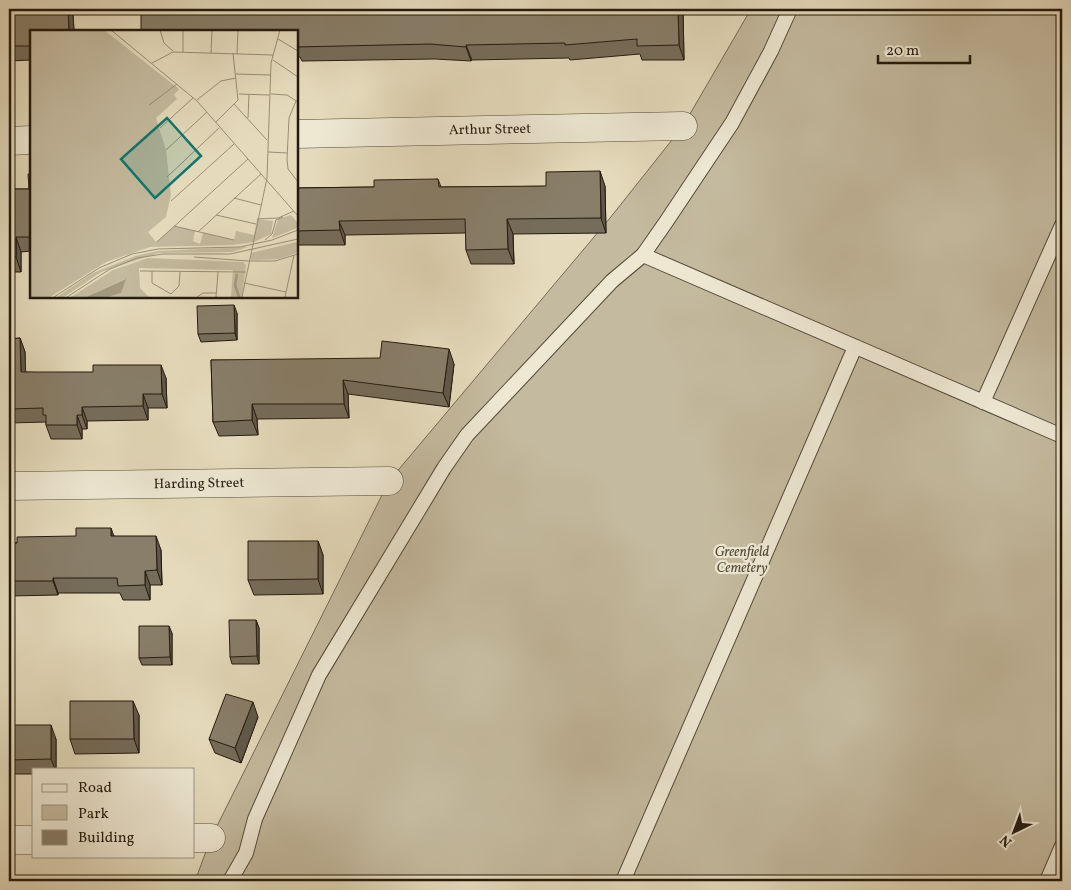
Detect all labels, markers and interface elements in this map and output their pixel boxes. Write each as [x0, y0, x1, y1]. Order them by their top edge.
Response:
inset map [30, 30, 298, 298]
scale bar [878, 32, 971, 64]
text: 20 m [886, 41, 919, 62]
street label: Arthur Street [449, 120, 531, 140]
street label: Harding Street [154, 474, 244, 494]
park label: Greenfield Cemetery [715, 543, 770, 578]
legend [32, 768, 195, 858]
text: Road [78, 778, 112, 799]
text: Park [78, 804, 109, 825]
north arrow [988, 808, 1038, 858]
text: Building [78, 828, 135, 849]
text: N [996, 830, 1016, 851]

